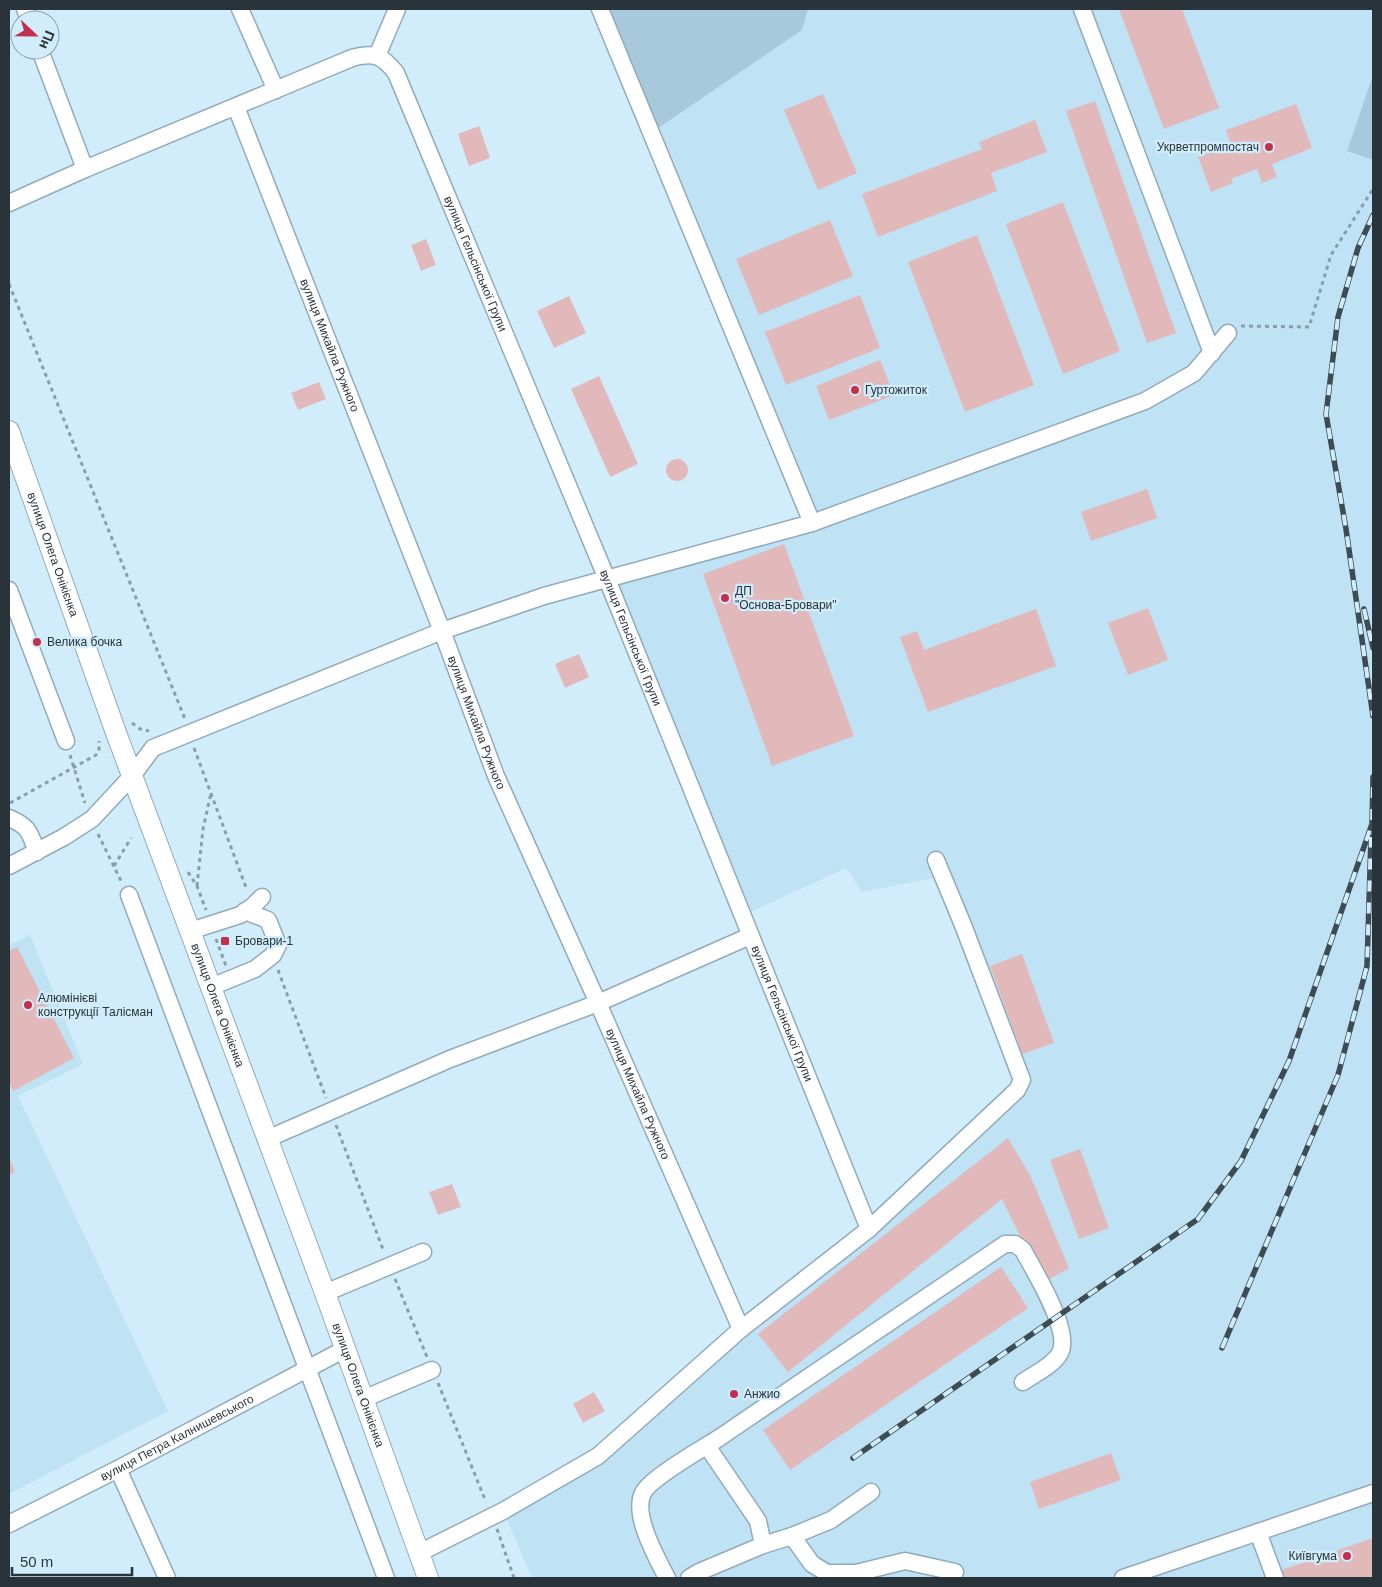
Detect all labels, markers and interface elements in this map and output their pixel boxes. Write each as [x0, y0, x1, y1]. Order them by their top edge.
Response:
north arrow [10, 10, 60, 60]
text: Пн [36, 28, 58, 51]
place label: Укрветпромпостач [1157, 140, 1259, 154]
marker: Укрветпромпостач [1263, 141, 1275, 153]
street label: вулиця Гельсінської Групи [441, 194, 510, 334]
street label: вулиця Михайла Ружного [297, 277, 362, 414]
place label: Гуртожиток [865, 383, 928, 397]
marker: Гуртожиток [849, 384, 861, 396]
street label: вулиця Олега Онікієнка [24, 490, 81, 619]
street label: вулиця Гельсінської Групи [597, 568, 664, 708]
place label: ДП "Основа-Бровари" [735, 584, 837, 612]
marker: ДП "Основа-Бровари" [719, 592, 731, 604]
place label: Велика бочка [47, 635, 123, 649]
marker: Велика бочка [31, 636, 43, 648]
street label: вулиця Михайла Ружного [445, 654, 508, 792]
place label: Бровари-1 [235, 934, 294, 948]
marker: Бровари-1 [219, 935, 231, 947]
street label: вулиця Олега Онікієнка [188, 941, 247, 1069]
street label: вулиця Гельсінської Групи [748, 943, 816, 1084]
place label: Алюмінієві конструкції Талісман [38, 991, 153, 1019]
marker: Алюмінієві конструкції Талісман [22, 999, 34, 1011]
street label: вулиця Михайла Ружного [603, 1026, 673, 1162]
street label: вулиця Олега Онікієнка [329, 1321, 387, 1449]
place label: Анжио [744, 1387, 780, 1401]
marker: Анжио [728, 1388, 740, 1400]
street label: вулиця Петра Калнишевського [98, 1391, 256, 1484]
scale bar [12, 1544, 132, 1576]
place label: Київгума [1288, 1549, 1337, 1563]
marker: Київгума [1341, 1550, 1353, 1562]
text: 50 m [20, 1553, 53, 1570]

